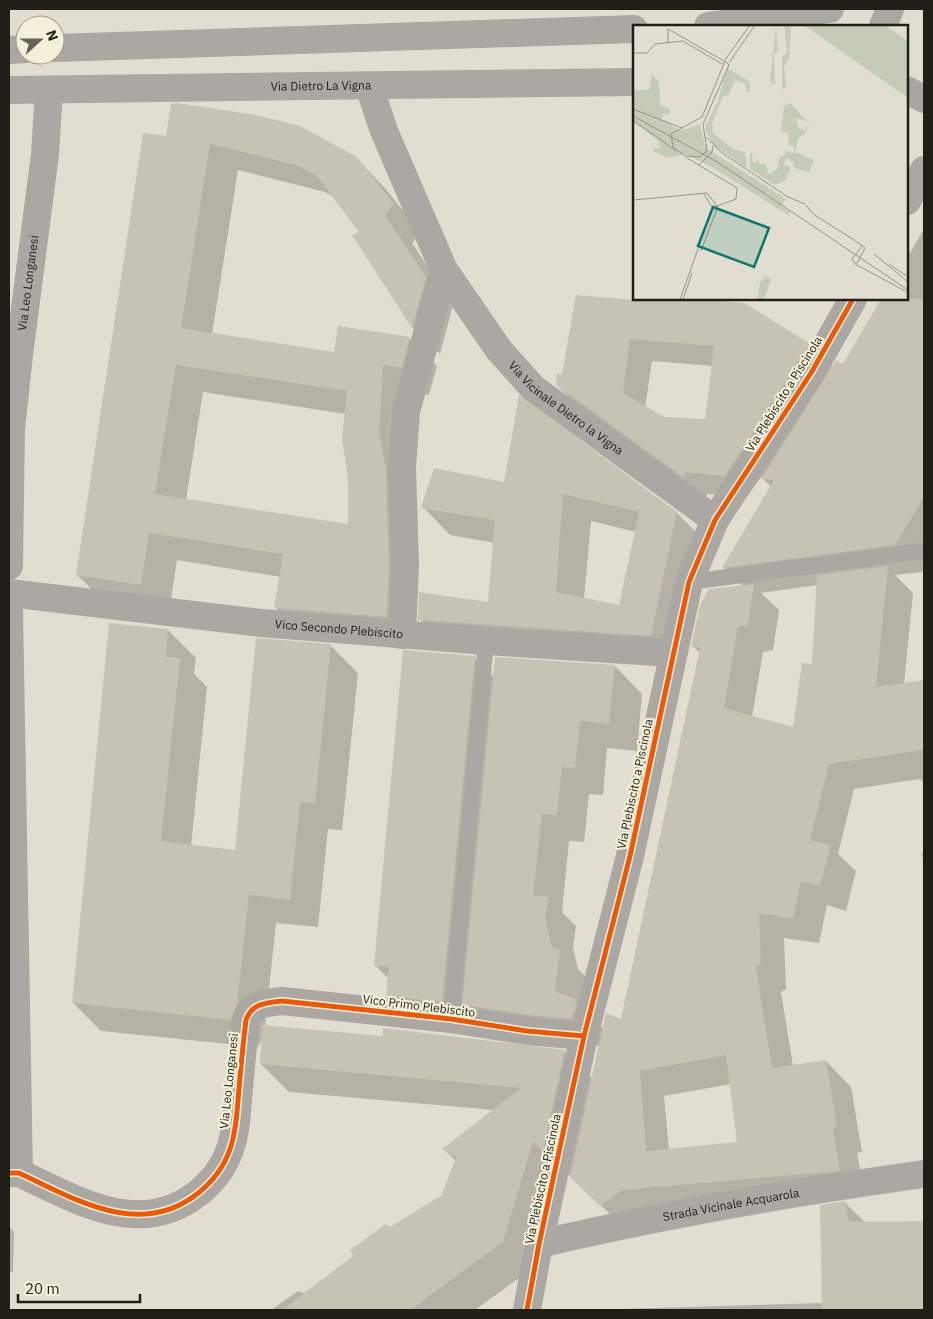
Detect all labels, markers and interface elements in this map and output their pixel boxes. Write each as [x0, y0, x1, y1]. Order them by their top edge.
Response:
north arrow [15, 15, 65, 65]
inset map [633, 25, 908, 300]
text: N [42, 27, 62, 43]
street label: Via Dietro La Vigna [271, 77, 372, 94]
street label: Via Leo Longanesi [14, 234, 41, 332]
street label: Via Plebiscito a Piscinola [742, 333, 825, 454]
street label: Via Vicinale Dietro la Vigna [505, 358, 627, 458]
street label: Vico Secondo Plebiscito [274, 616, 404, 641]
street label: Via Plebiscito a Piscinola [613, 717, 656, 850]
street label: Vico Primo Plebiscito [362, 991, 476, 1020]
street label: Via Leo Longanesi [216, 1032, 241, 1129]
street label: Via Plebiscito a Piscinola [521, 1112, 564, 1245]
street label: Strada Vicinale Acquarola [662, 1185, 801, 1224]
scale bar [18, 1272, 140, 1304]
text: 20 m [25, 1279, 60, 1298]

